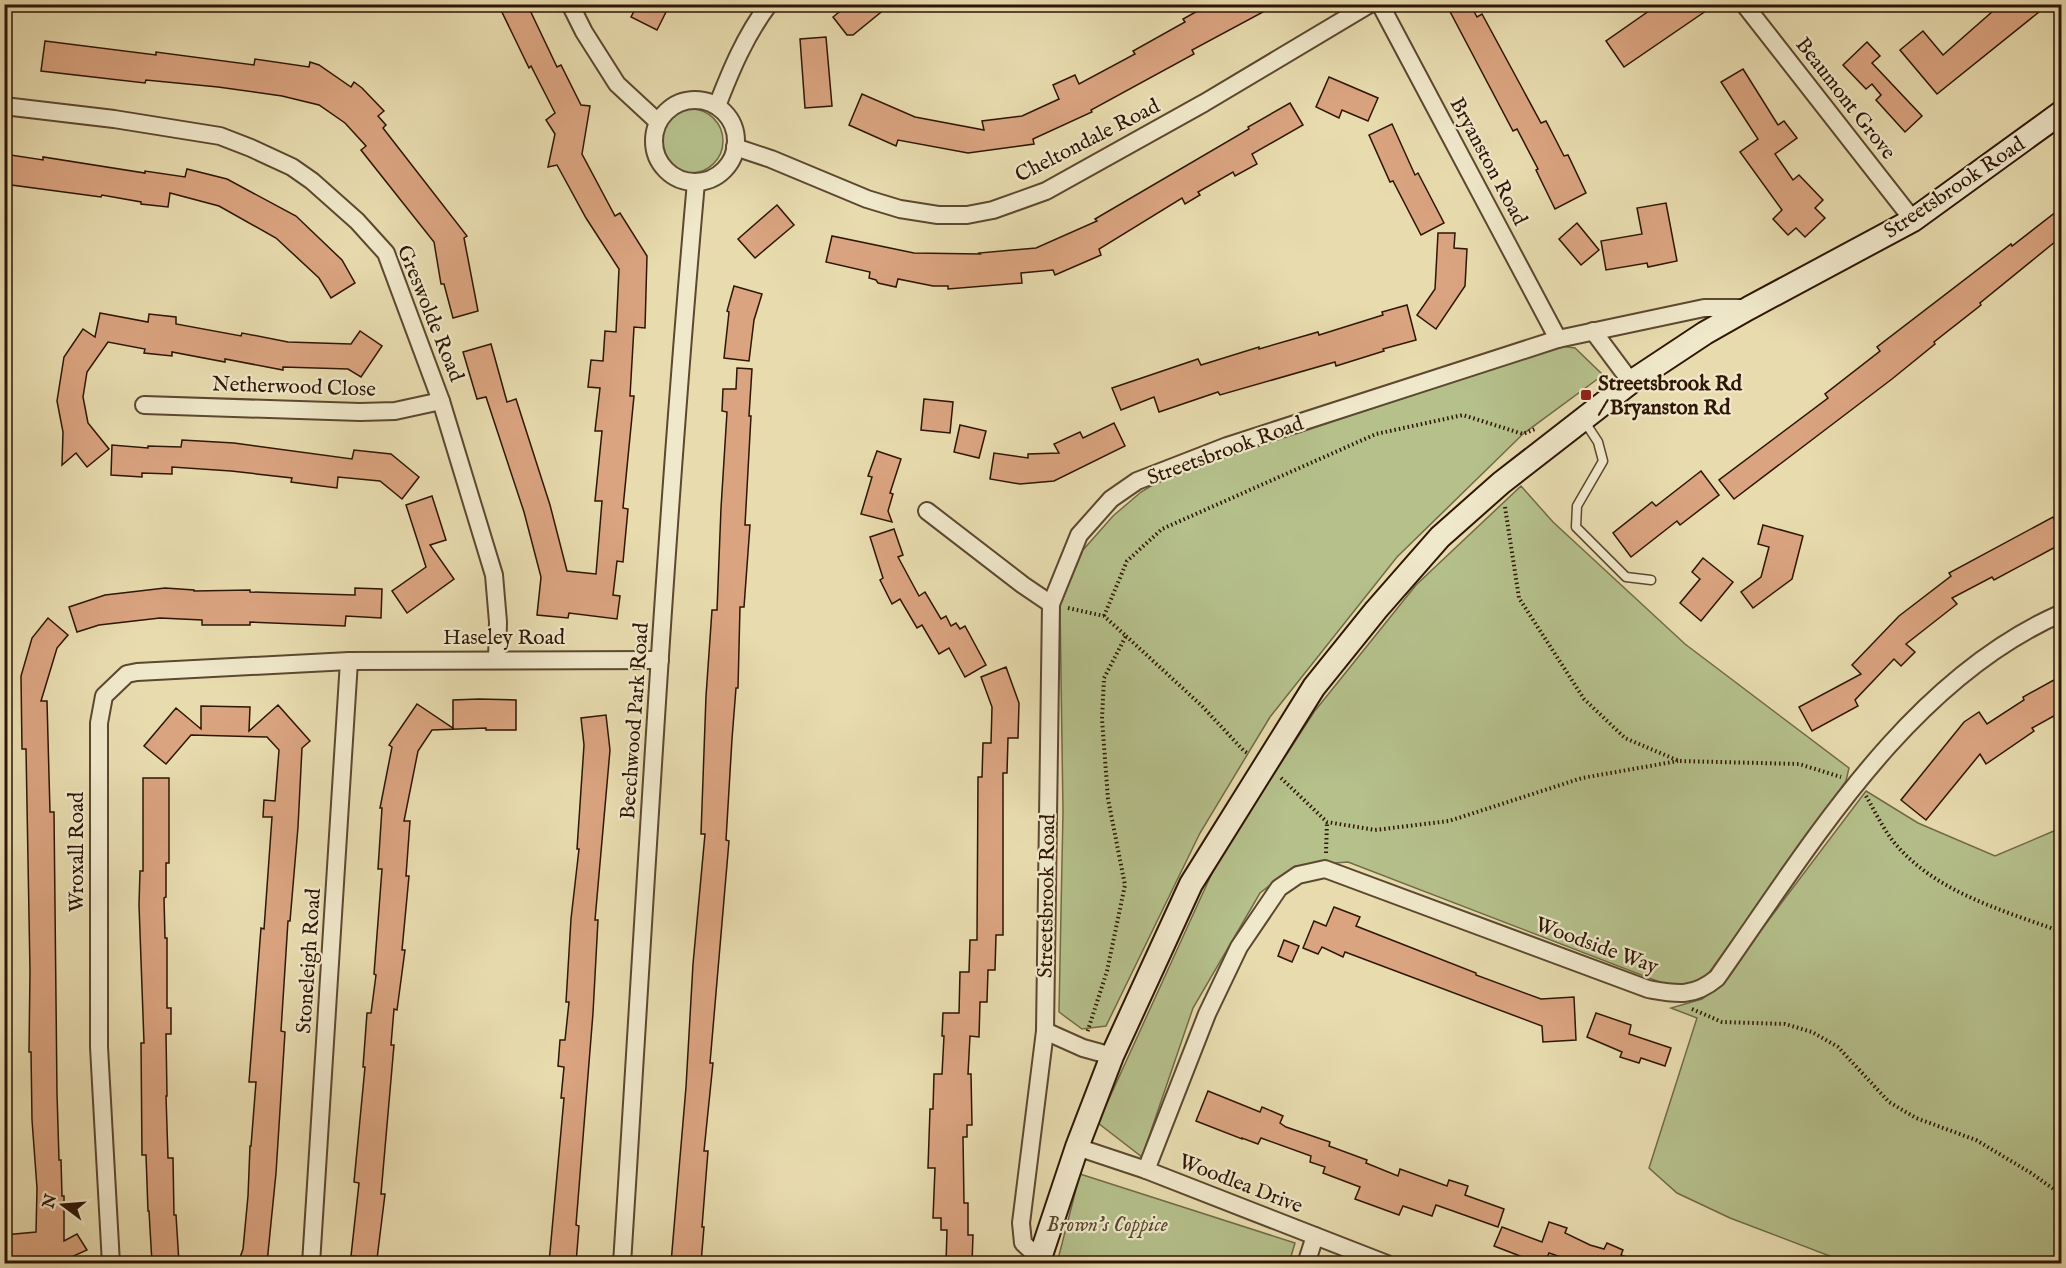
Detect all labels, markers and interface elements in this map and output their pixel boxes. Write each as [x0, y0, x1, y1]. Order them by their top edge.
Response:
street label: Beaumont Grove [1789, 32, 1901, 166]
street label: Cheltondale Road [1011, 93, 1165, 189]
street label: Bryanston Road [1443, 93, 1533, 231]
street label: Streetsbrook Road [1879, 131, 2031, 245]
street label: Greswolde Road [390, 241, 470, 387]
street label: Netherwood Close [212, 371, 377, 404]
place label: Streetsbrook Rd / Bryanston Rd [1597, 371, 1743, 422]
marker: Streetsbrook Rd / Bryanston Rd [1579, 388, 1593, 402]
street label: Streetsbrook Road [1144, 410, 1308, 492]
street label: Beechwood Park Road [615, 621, 656, 820]
street label: Haseley Road [443, 625, 566, 652]
street label: Wroxall Road [64, 791, 91, 912]
street label: Streetsbrook Road [1033, 813, 1062, 978]
street label: Stoneleigh Road [291, 887, 328, 1035]
street label: Woodside Way [1531, 912, 1662, 981]
street label: Woodlea Drive [1175, 1148, 1307, 1221]
north arrow [33, 1175, 93, 1235]
text: N [39, 1192, 62, 1212]
park label: Brown's Coppice [1046, 1212, 1168, 1239]

